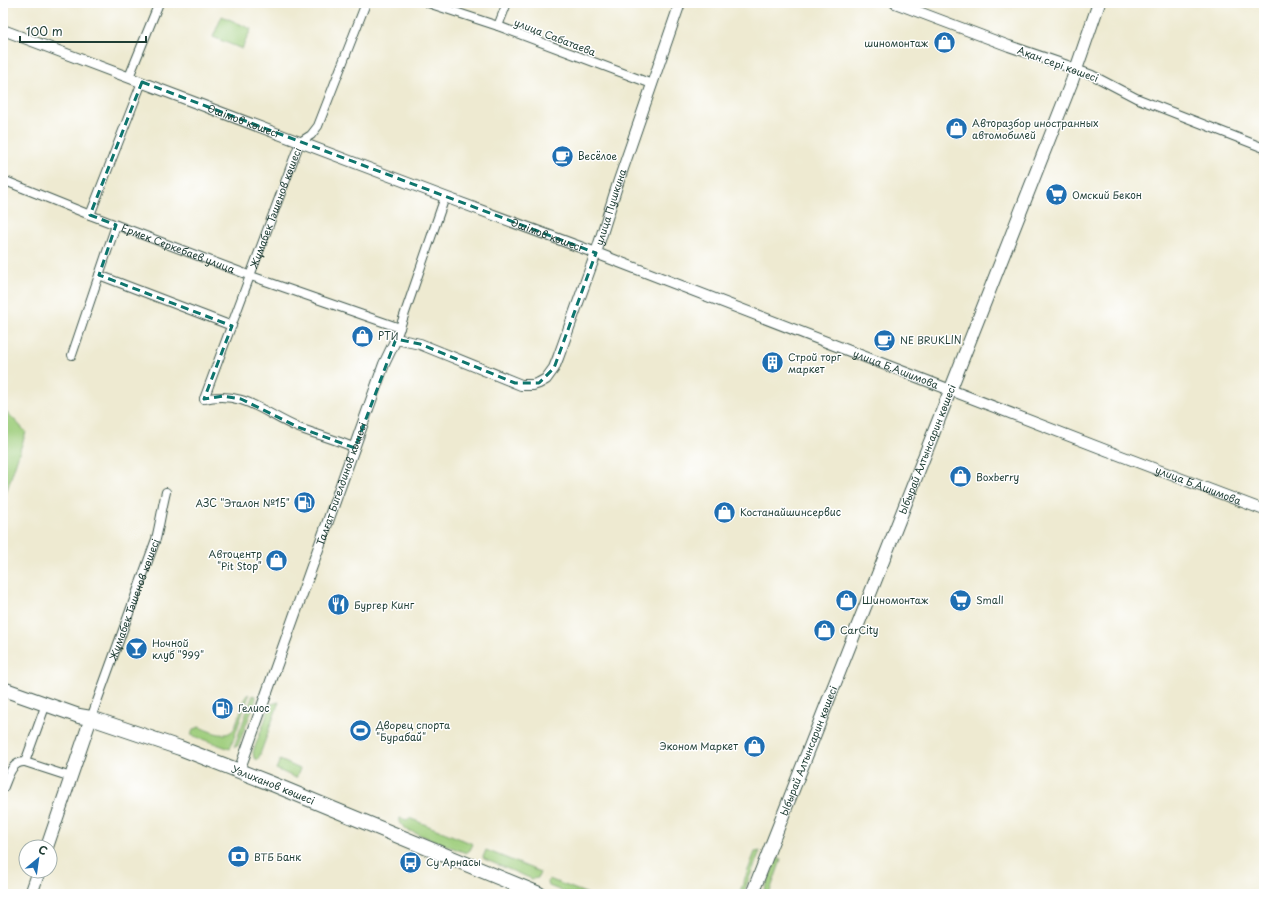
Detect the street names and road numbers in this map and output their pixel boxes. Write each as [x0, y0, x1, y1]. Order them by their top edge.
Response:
street label: улица Сабатаева [512, 14, 599, 59]
street label: Ақан сері көшесі [1016, 42, 1101, 85]
street label: Әшімов көшесі [206, 100, 282, 141]
street label: Жұмабек Тәшенов көшесі [245, 145, 304, 270]
street label: улица Пушкина [591, 166, 630, 247]
street label: Әшімов көшесі [509, 214, 585, 254]
street label: Ермек Серкебаев улица [119, 220, 238, 276]
street label: улица Б.Ашимова [851, 345, 942, 392]
street label: Ыбырай Алтынсарин көшесі [894, 382, 959, 516]
street label: Талғат Бигелдинов көшесі [312, 420, 370, 547]
street label: улица Б.Ашимова [1153, 462, 1244, 508]
street label: Жұмабек Тәшенов көшесі [105, 536, 162, 662]
street label: Ыбырай Алтынсарин көшесі [776, 683, 840, 818]
street label: Уәлиханов көшесі [230, 761, 317, 808]

